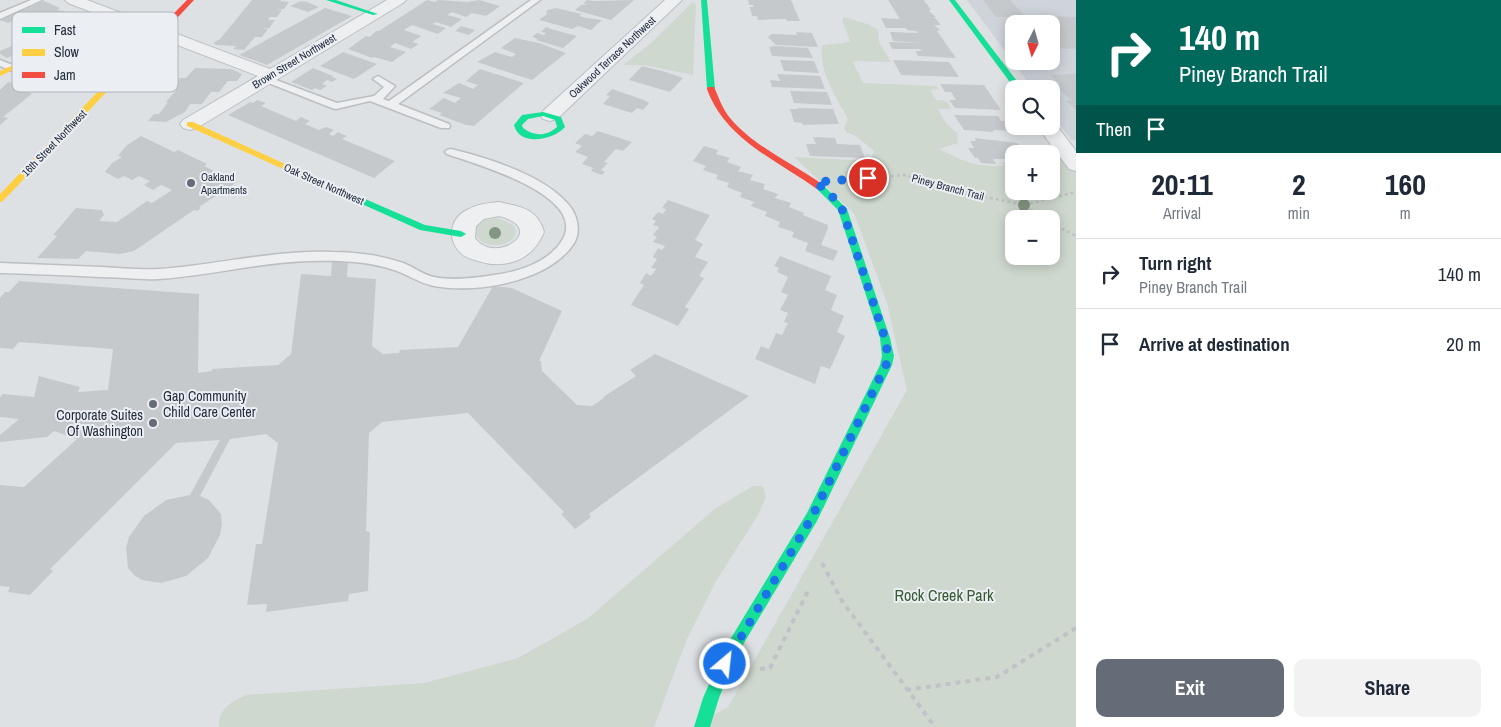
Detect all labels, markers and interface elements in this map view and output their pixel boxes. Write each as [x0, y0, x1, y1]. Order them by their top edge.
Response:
legend [12, 12, 178, 92]
street label: Oakwood Terrace Northwest [566, 13, 659, 101]
text: 140 m [1179, 14, 1260, 61]
north arrow [1005, 15, 1060, 70]
map controls [1005, 15, 1060, 265]
icon: right [1096, 20, 1161, 85]
text: Fast [54, 21, 76, 39]
street label: Brown Street Northwest [250, 30, 339, 92]
text: Slow [54, 43, 80, 61]
text: Piney Branch Trail [1179, 59, 1327, 89]
text: Jam [54, 66, 76, 84]
button: search [1005, 80, 1060, 135]
street label: 16th Street Northwest [19, 106, 90, 179]
icon: arrive [1142, 115, 1170, 143]
text: Then [1096, 116, 1132, 142]
button: + [1005, 145, 1060, 200]
pin [847, 157, 889, 199]
street label: Oak Street Northwest [282, 160, 367, 208]
icon: arrive [854, 164, 882, 192]
text: 20:11 [1151, 164, 1213, 204]
text: 2 [1292, 164, 1306, 204]
text: 160 [1385, 164, 1426, 204]
place label: Oakland Apartments [200, 170, 248, 197]
street label: Piney Branch Trail [910, 171, 986, 203]
marker: Oakland Apartments [185, 177, 197, 189]
text: Arrival [1163, 202, 1201, 224]
text: min [1288, 202, 1310, 224]
text: m [1400, 202, 1411, 224]
button: − [1005, 210, 1060, 265]
text: Turn right [1139, 250, 1211, 276]
icon: right [1096, 260, 1124, 288]
text: 140 m [1438, 261, 1481, 287]
text: Piney Branch Trail [1139, 276, 1247, 298]
icon: arrive [1096, 330, 1124, 358]
text: Arrive at destination [1139, 331, 1290, 357]
text: 20 m [1446, 331, 1481, 357]
place label: Gap Community Child Care Center [163, 387, 256, 421]
marker: Gap Community Child Care Center [147, 398, 159, 410]
place label: Corporate Suites Of Washington [56, 406, 143, 440]
marker: Corporate Suites Of Washington [147, 417, 159, 429]
park label: Rock Creek Park [894, 584, 994, 606]
position arrow [698, 637, 750, 689]
button: Exit [1096, 659, 1284, 717]
button: Share [1294, 659, 1481, 717]

